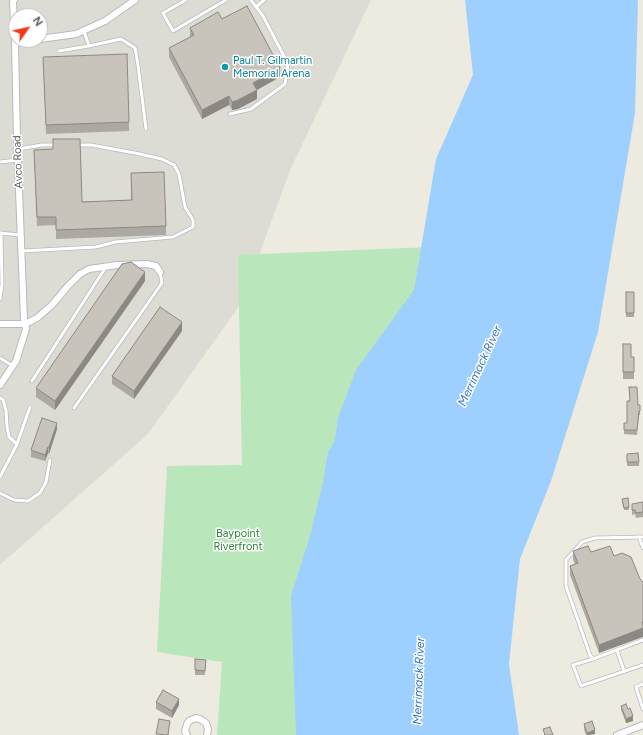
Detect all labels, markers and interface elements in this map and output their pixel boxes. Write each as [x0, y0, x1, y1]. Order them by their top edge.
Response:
north arrow [8, 8, 48, 48]
text: N [30, 14, 45, 29]
place label: Paul T. Gilmartin Memorial Arena [233, 54, 312, 80]
marker: Paul T. Gilmartin Memorial Arena [220, 62, 230, 72]
street label: Avco Road [10, 135, 26, 189]
water label: Merrimack River [455, 323, 505, 409]
park label: Baypoint Riverfront [213, 527, 263, 553]
water label: Merrimack River [410, 637, 428, 725]

